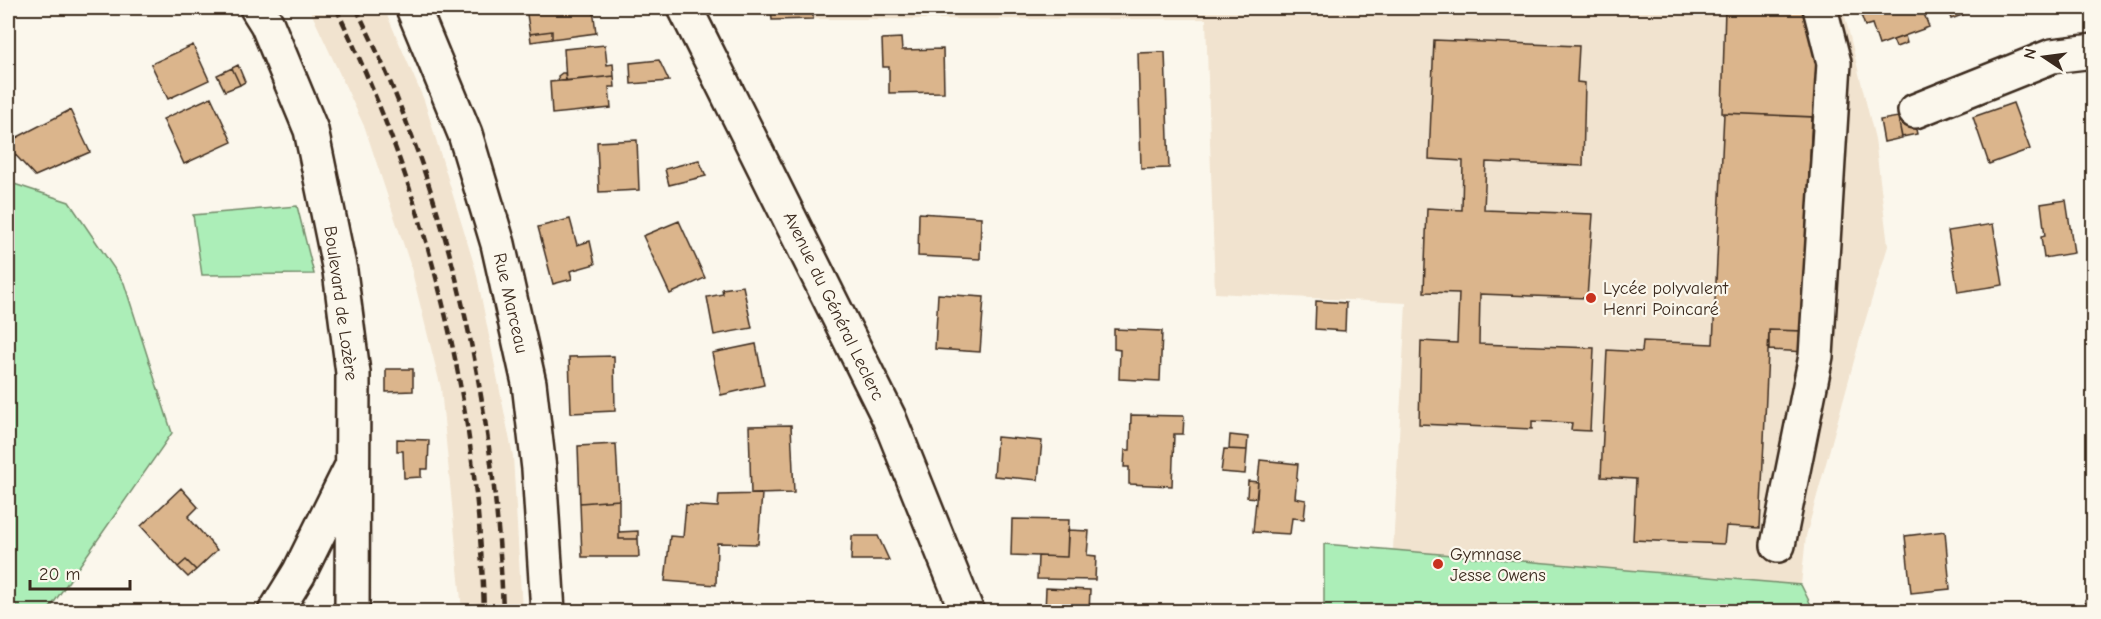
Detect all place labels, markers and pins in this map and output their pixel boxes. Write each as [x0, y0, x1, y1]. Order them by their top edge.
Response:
place label: Lycée polyvalent Henri Poincaré [1603, 278, 1729, 320]
marker: Lycée polyvalent Henri Poincaré [1584, 291, 1598, 305]
place label: Gymnase Jesse Owens [1450, 544, 1546, 586]
marker: Gymnase Jesse Owens [1431, 557, 1445, 571]

